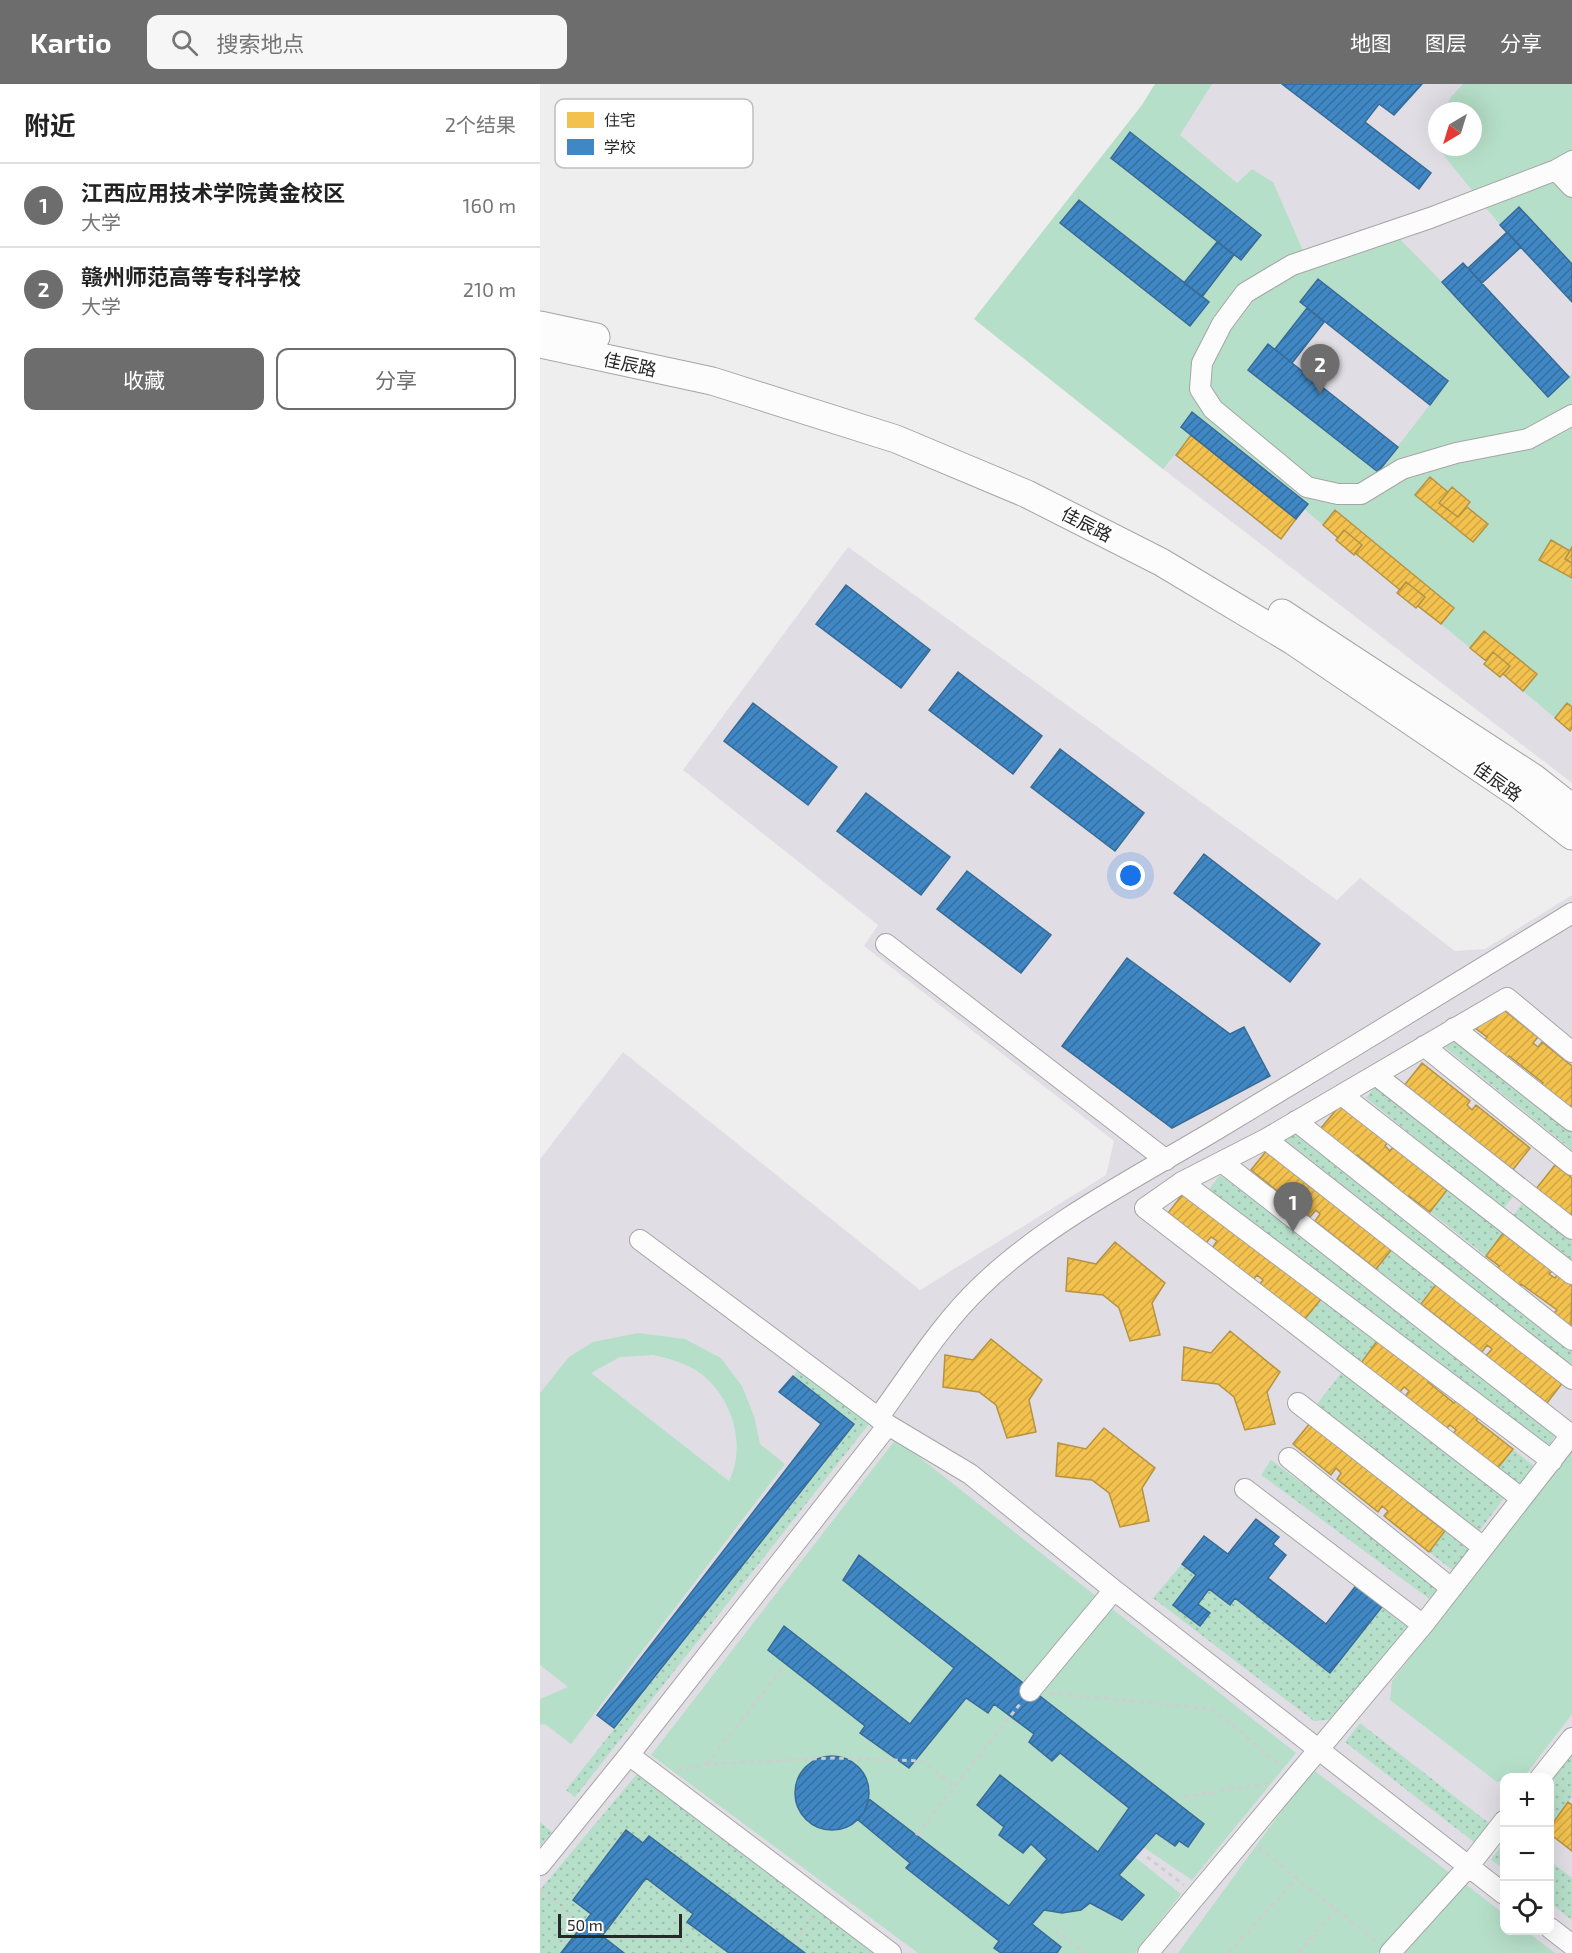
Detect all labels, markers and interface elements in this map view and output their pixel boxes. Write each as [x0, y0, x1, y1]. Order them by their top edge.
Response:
search box [147, 15, 567, 69]
text: Kartio [30, 25, 111, 59]
icon: search [168, 26, 201, 59]
text: 搜索地点 [216, 30, 304, 56]
text: 地图 [1350, 30, 1392, 55]
text: 图层 [1425, 30, 1467, 55]
text: 分享 [1500, 30, 1542, 55]
legend [555, 99, 753, 168]
north arrow [1428, 102, 1482, 156]
text: 附近 [24, 109, 76, 140]
text: 住宅 [604, 110, 636, 129]
text: 2个结果 [445, 112, 516, 136]
text: 学校 [604, 137, 636, 156]
text: 江西应用技术学院黄金校区 [81, 179, 345, 205]
text: 1 [39, 193, 48, 217]
text: 160 m [463, 193, 516, 217]
text: 大学 [81, 210, 121, 234]
text: 赣州师范高等专科学校 [81, 263, 301, 289]
text: 2 [38, 277, 49, 301]
text: 210 m [463, 277, 516, 301]
text: 大学 [81, 294, 121, 318]
pin: 2 [1300, 344, 1340, 394]
button: 收藏 [24, 348, 264, 410]
button: 分享 [276, 348, 516, 410]
street label: 佳辰路 [601, 348, 659, 380]
street label: 佳辰路 [1058, 502, 1116, 546]
street label: 佳辰路 [1470, 757, 1526, 805]
your location [1116, 861, 1145, 890]
pin: 1 [1274, 1182, 1312, 1232]
map controls [1500, 1773, 1554, 1935]
button: + [1500, 1773, 1554, 1827]
button: − [1500, 1827, 1554, 1881]
button: locate [1500, 1881, 1554, 1935]
scale bar [558, 1911, 682, 1938]
text: 50 m [567, 1915, 603, 1934]

